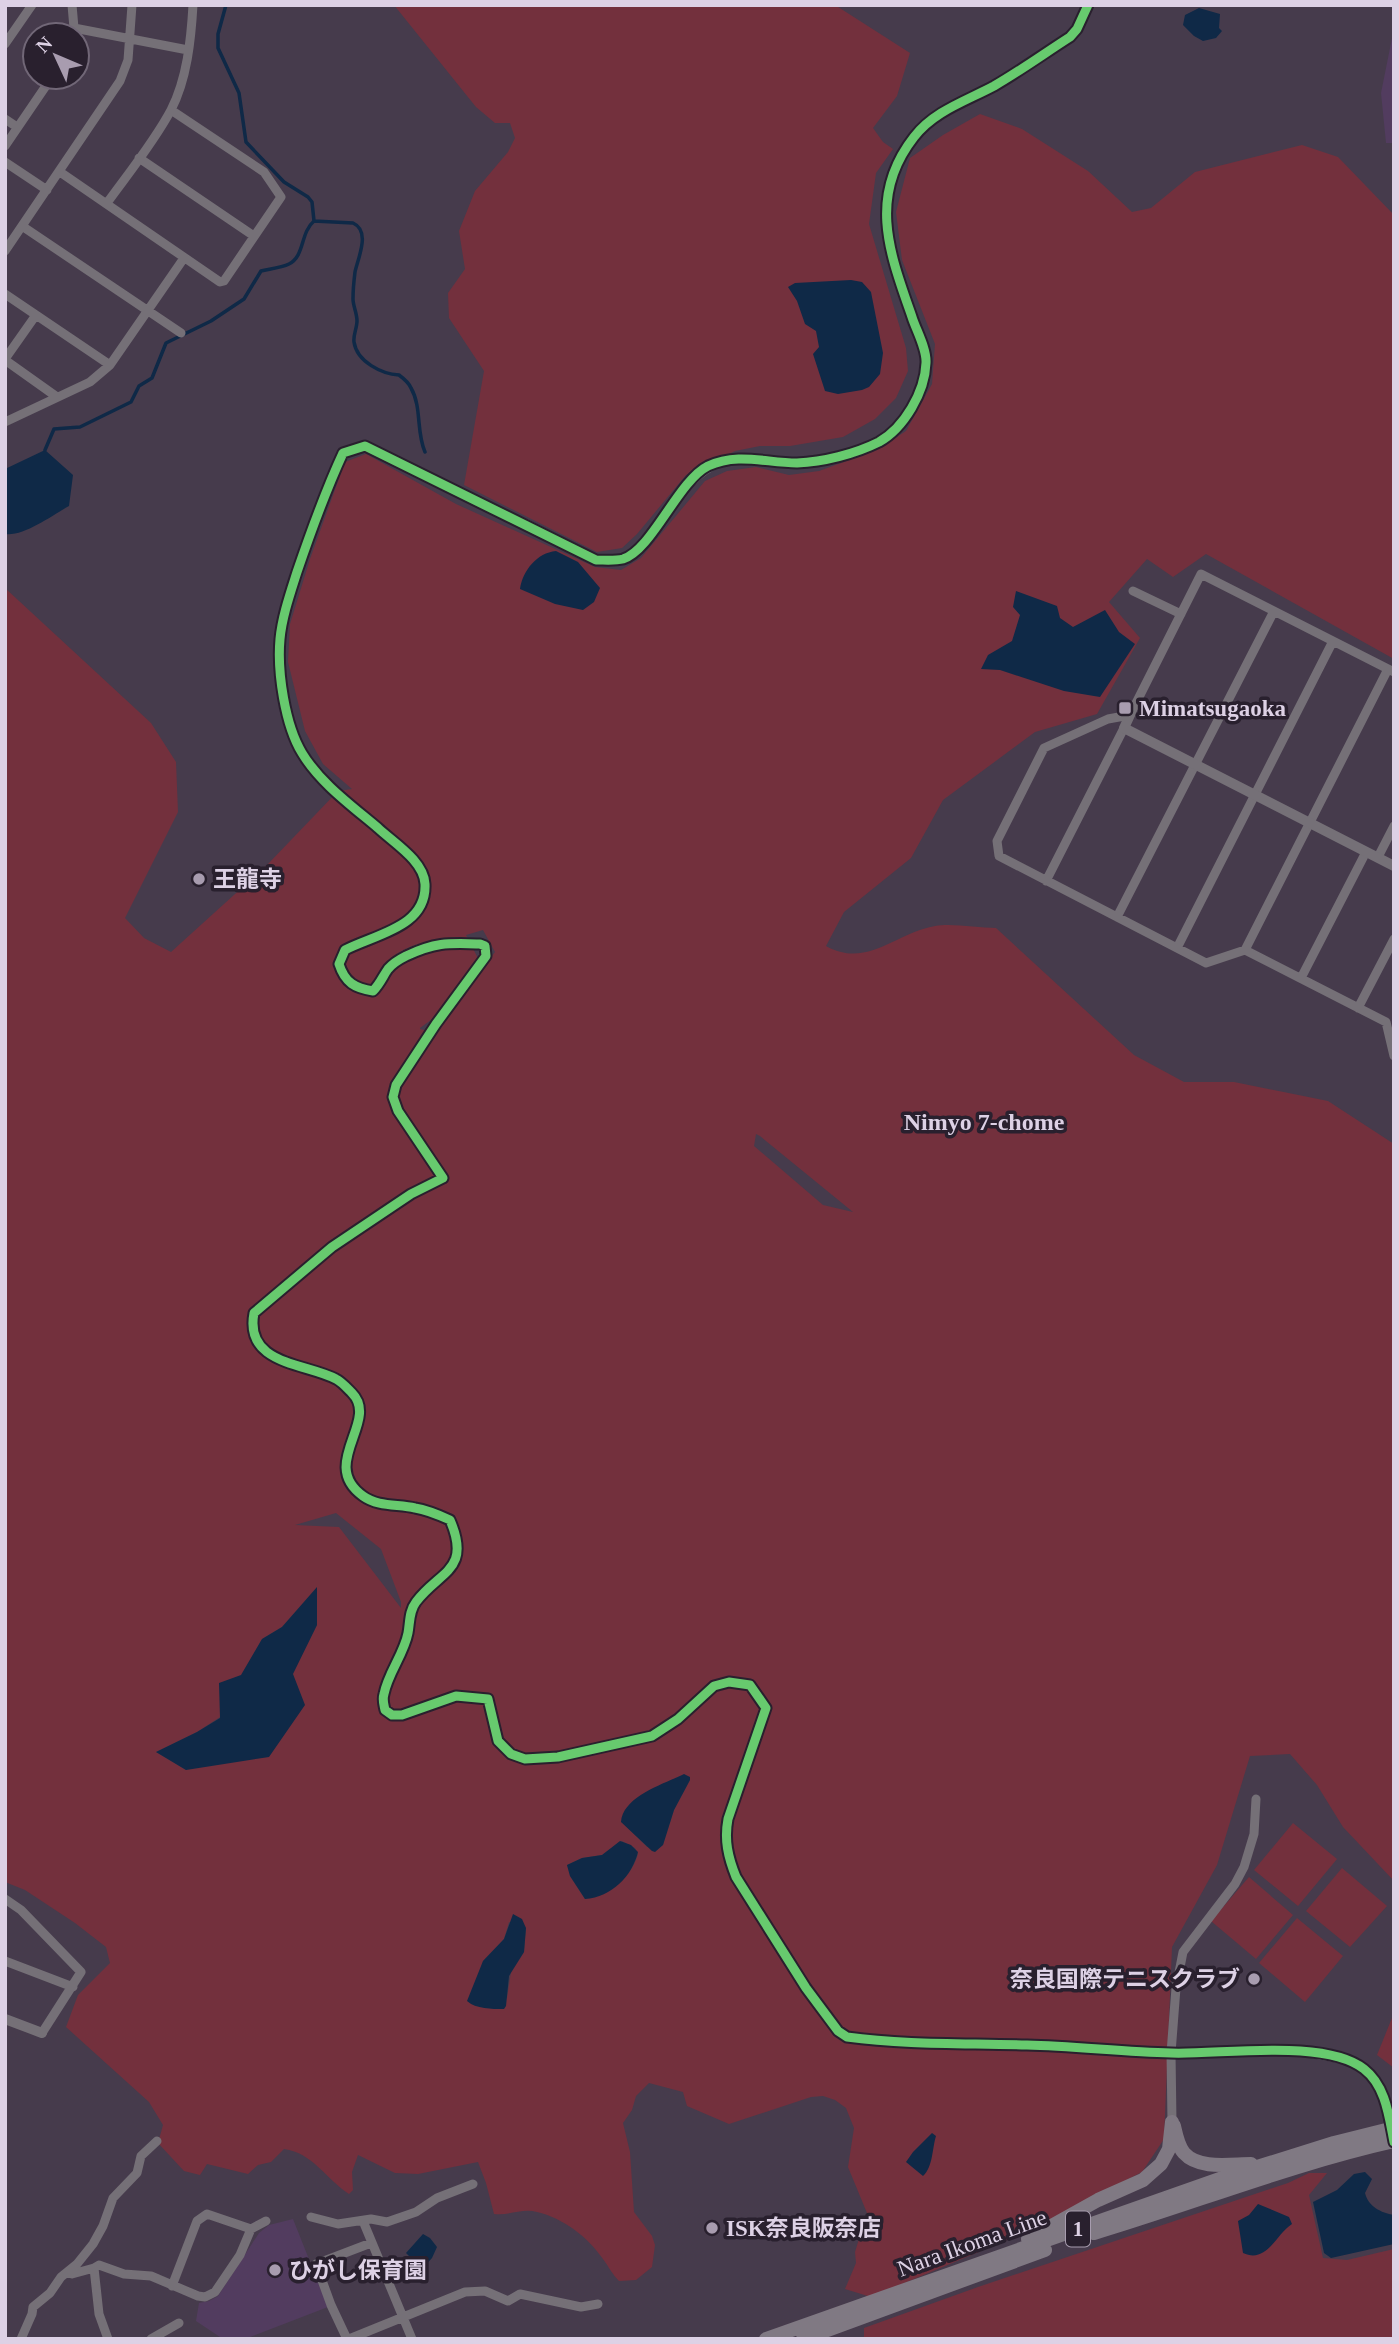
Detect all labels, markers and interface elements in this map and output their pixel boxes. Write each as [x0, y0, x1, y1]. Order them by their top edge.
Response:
north arrow [21, 21, 91, 91]
text: N [32, 32, 57, 57]
place label: Mimatsugaoka [1139, 696, 1286, 721]
marker: Mimatsugaoka [1117, 700, 1133, 716]
place label: 王龍寺 [213, 867, 282, 892]
marker: 王龍寺 [191, 871, 207, 887]
district label: Nimyo 7-chome [904, 1109, 1065, 1135]
place label: 奈良国際テニスクラブ [1010, 1967, 1240, 1992]
marker: 奈良国際テニスクラブ [1246, 1971, 1262, 1987]
street label: Nara Ikoma Line [894, 2204, 1050, 2282]
road number: 1 [1066, 2212, 1090, 2246]
place label: ISK奈良阪奈店 [726, 2216, 881, 2241]
marker: ISK奈良阪奈店 [704, 2220, 720, 2236]
place label: ひがし保育園 [289, 2258, 427, 2283]
marker: ひがし保育園 [267, 2262, 283, 2278]

